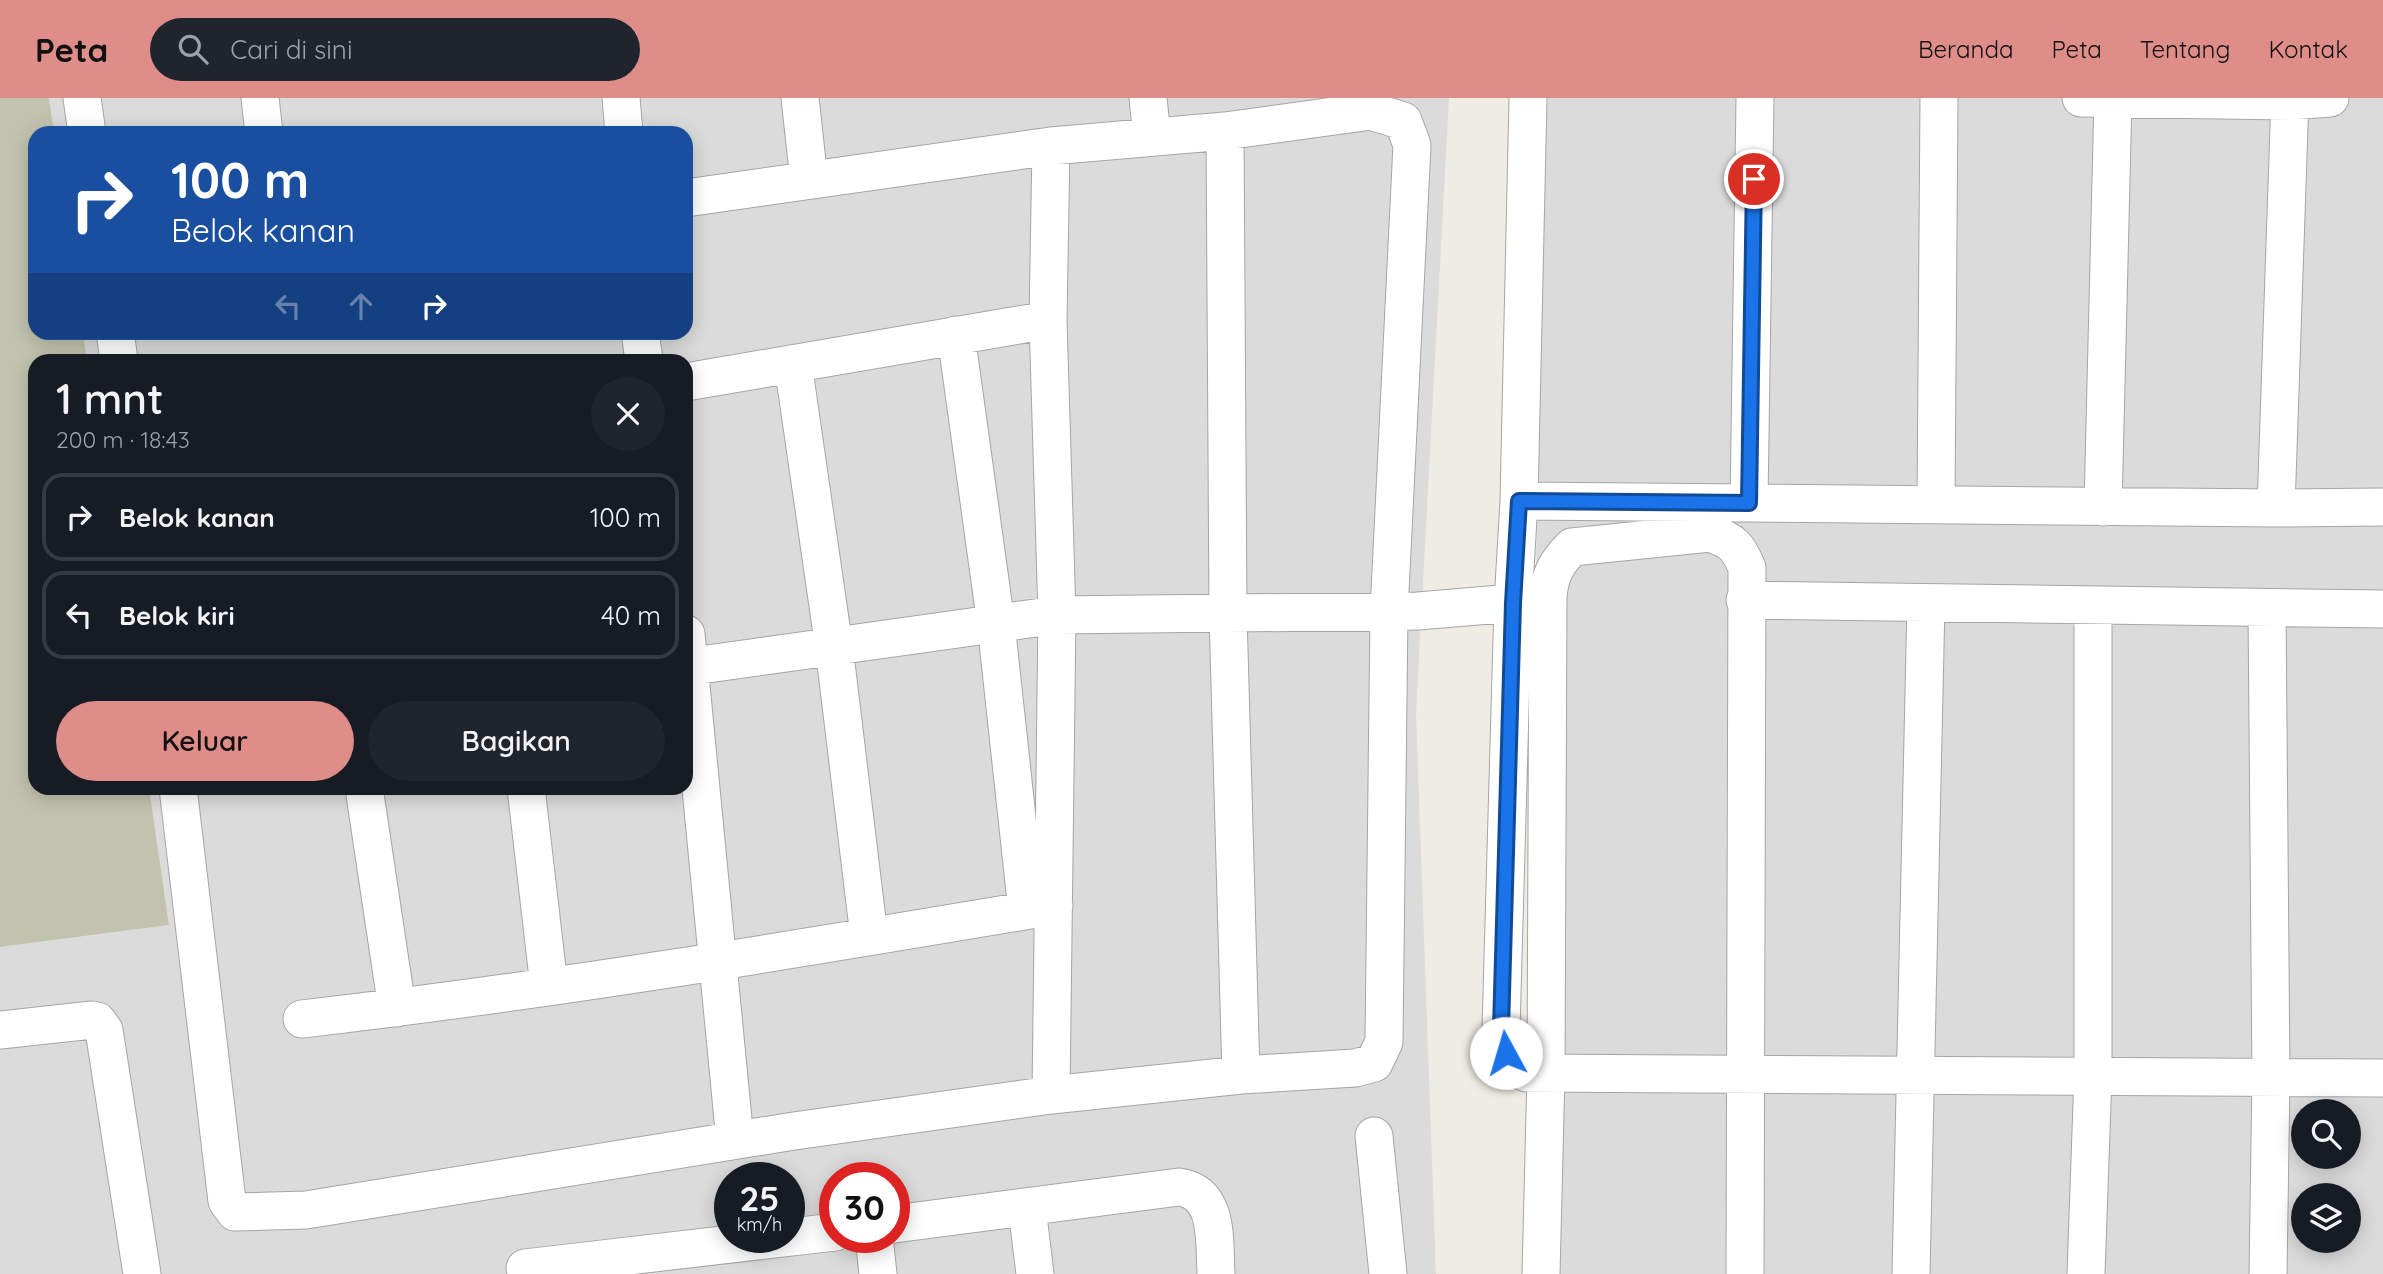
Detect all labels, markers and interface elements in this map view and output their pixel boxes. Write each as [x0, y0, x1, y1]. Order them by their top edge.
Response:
search box [150, 18, 640, 81]
text: Peta [35, 29, 108, 70]
icon: search [174, 30, 212, 68]
text: Cari di sini [230, 33, 352, 66]
text: Beranda [1918, 34, 2014, 64]
text: Peta [2052, 34, 2102, 64]
text: Tentang [2140, 34, 2230, 64]
text: Kontak [2268, 34, 2348, 64]
text: 100 m [171, 149, 309, 210]
pin [1724, 149, 1784, 209]
icon: right [56, 154, 147, 245]
icon: arrive [1735, 160, 1773, 198]
text: Belok kanan [171, 210, 355, 250]
icon: left [269, 287, 307, 325]
icon: ahead [342, 287, 380, 325]
icon: right [415, 287, 453, 325]
text: 1 mnt [56, 372, 163, 425]
button: close [591, 377, 665, 451]
text: 200 m · 18:43 [56, 425, 190, 454]
icon: right [60, 498, 98, 536]
text: Belok kanan [119, 501, 275, 534]
text: 100 m [590, 501, 661, 534]
icon: left [60, 596, 98, 634]
text: Belok kiri [119, 599, 235, 632]
text: 40 m [601, 599, 661, 632]
button: Keluar [56, 701, 354, 781]
button: Bagikan [368, 701, 665, 781]
position arrow [1469, 1016, 1543, 1090]
map controls [2291, 1099, 2361, 1253]
button: search [2291, 1099, 2361, 1169]
speed limit sign: 30 [819, 1162, 910, 1253]
text: 25 [739, 1176, 780, 1220]
button: layers [2291, 1183, 2361, 1253]
text: km/h [737, 1213, 782, 1236]

